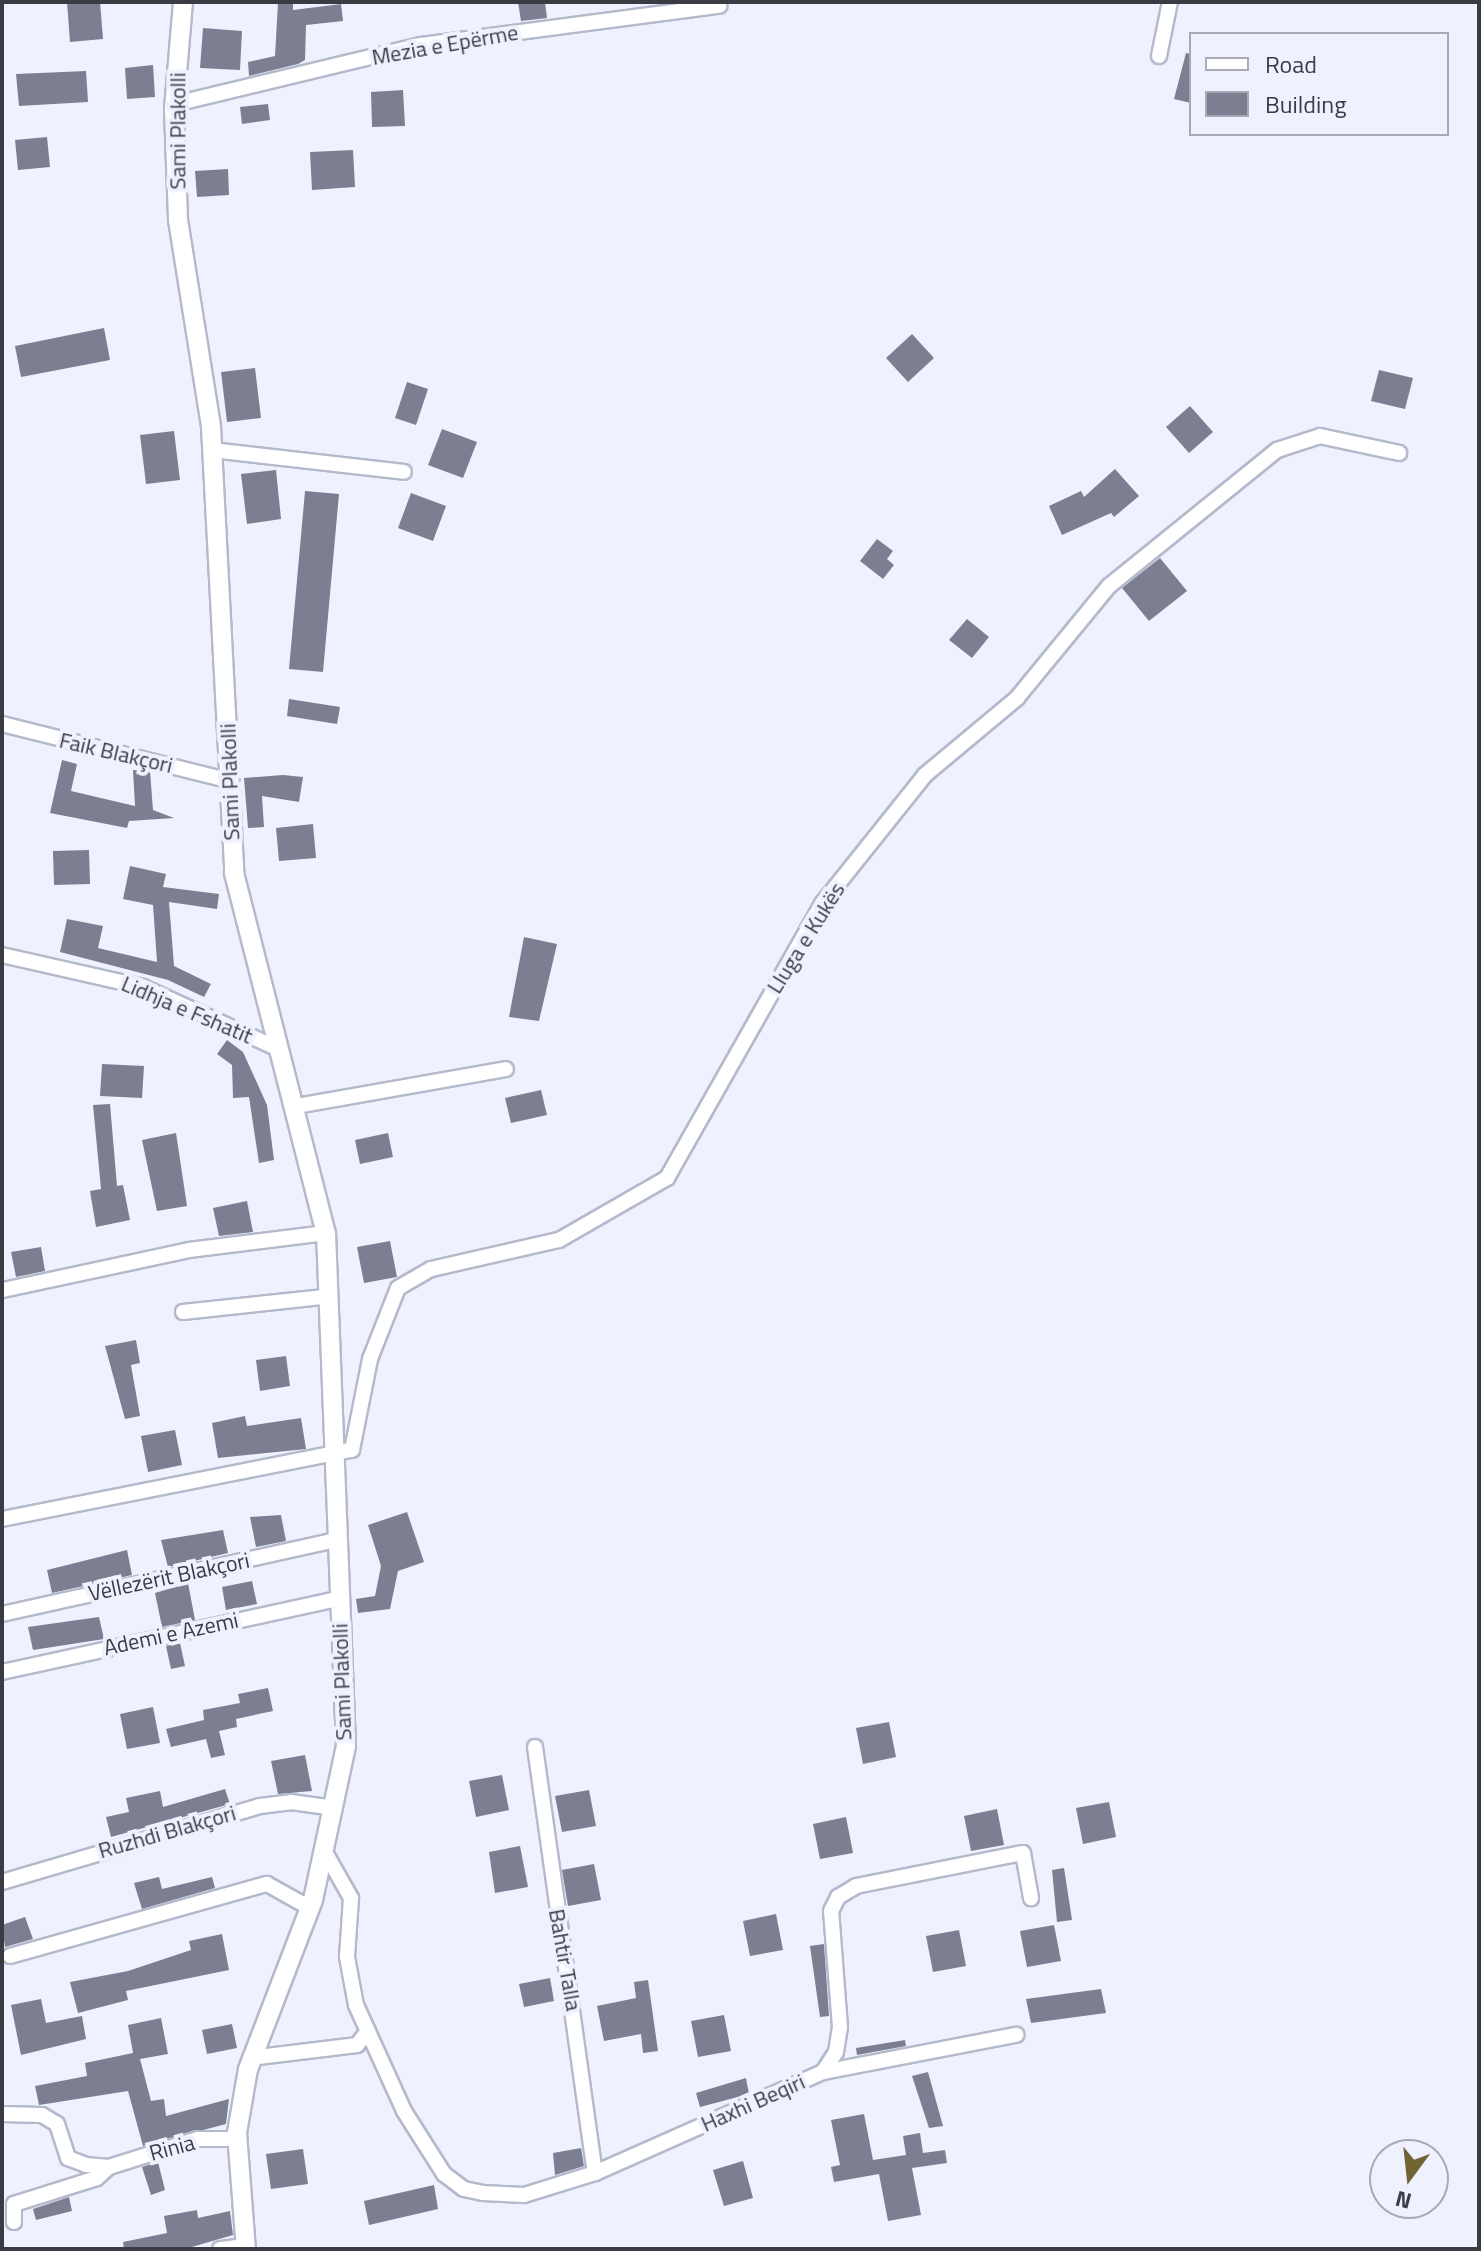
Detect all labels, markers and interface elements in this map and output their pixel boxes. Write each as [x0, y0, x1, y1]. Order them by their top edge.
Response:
street label: Mezia e Epërme [370, 19, 520, 71]
legend [1189, 32, 1449, 136]
text: Road [1265, 46, 1317, 82]
street label: Sami Plakolli [165, 73, 191, 189]
text: Building [1265, 86, 1347, 122]
street label: Sami Plakolli [215, 723, 245, 841]
street label: Faik Blakçori [57, 727, 175, 779]
street label: Lluga e Kukës [761, 878, 851, 998]
street label: Lidhja e Fshatit [117, 971, 257, 1049]
street label: Vëllezërit Blakçori [86, 1547, 252, 1607]
street label: Ademi e Azemi [101, 1607, 241, 1661]
street label: Sami Plakolli [327, 1623, 357, 1741]
street label: Ruzhdi Blakçori [95, 1800, 239, 1864]
street label: Bahtir Talla [543, 1907, 587, 2013]
street label: Haxhi Beqiri [697, 2068, 809, 2138]
street label: Rinia [146, 2129, 198, 2167]
north arrow [1369, 2139, 1449, 2219]
text: N [1392, 2182, 1415, 2219]

